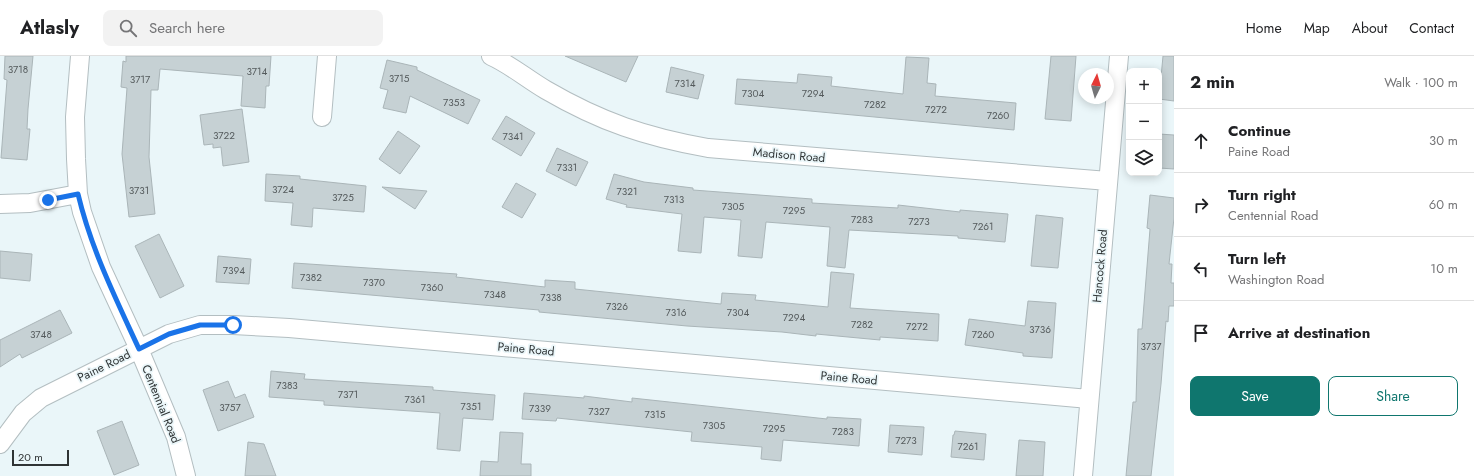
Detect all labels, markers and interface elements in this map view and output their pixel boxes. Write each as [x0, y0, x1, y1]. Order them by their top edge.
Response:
search box [103, 10, 383, 46]
text: Atlasly [20, 14, 79, 41]
icon: search [117, 17, 139, 39]
text: Search here [149, 17, 225, 39]
text: Home [1246, 18, 1282, 38]
text: Map [1304, 18, 1330, 38]
text: About [1352, 18, 1387, 38]
text: Contact [1409, 18, 1454, 38]
house number: 3718 [8, 62, 28, 77]
house number: 3714 [247, 64, 268, 79]
north arrow [1078, 68, 1114, 104]
map controls [1126, 68, 1162, 176]
button: + [1126, 68, 1162, 104]
text: 2 min [1190, 70, 1235, 94]
house number: 3715 [389, 71, 410, 86]
house number: 3717 [130, 72, 151, 87]
text: Walk · 100 m [1384, 73, 1458, 92]
house number: 7314 [674, 76, 696, 91]
house number: 7304 [742, 86, 764, 101]
house number: 7294 [802, 86, 824, 101]
house number: 7353 [443, 95, 465, 110]
house number: 7282 [864, 97, 886, 112]
house number: 7272 [925, 102, 947, 117]
button: − [1126, 104, 1162, 140]
house number: 7260 [987, 108, 1009, 123]
text: Continue [1228, 120, 1291, 142]
house number: 3722 [213, 128, 235, 143]
house number: 7341 [502, 129, 524, 144]
icon: ahead [1190, 130, 1212, 152]
text: 30 m [1429, 131, 1458, 150]
button: layers [1126, 140, 1162, 176]
text: Paine Road [1228, 142, 1290, 161]
street label: Madison Road [752, 143, 826, 167]
house number: 7331 [557, 160, 577, 175]
house number: 3724 [272, 182, 294, 197]
house number: 3731 [129, 183, 149, 198]
house number: 7321 [617, 184, 637, 199]
text: Turn right [1228, 184, 1296, 206]
house number: 3725 [332, 190, 354, 205]
route end [39, 191, 57, 209]
house number: 7313 [664, 192, 685, 207]
icon: right [1190, 194, 1212, 216]
text: 60 m [1429, 195, 1458, 214]
house number: 7305 [722, 199, 745, 214]
house number: 7295 [783, 203, 806, 218]
text: Centennial Road [1228, 206, 1318, 225]
house number: 7283 [851, 212, 873, 227]
house number: 7273 [908, 214, 930, 229]
house number: 7261 [972, 219, 994, 234]
street label: Hancock Road [1088, 229, 1112, 303]
text: Turn left [1228, 248, 1286, 270]
icon: left [1190, 258, 1212, 280]
text: 10 m [1430, 259, 1458, 278]
house number: 7394 [223, 263, 245, 278]
house number: 7382 [300, 270, 322, 285]
text: Washington Road [1228, 270, 1325, 289]
house number: 7370 [363, 275, 385, 290]
house number: 7360 [421, 280, 443, 295]
house number: 7348 [484, 287, 506, 302]
house number: 7338 [540, 290, 562, 305]
house number: 7326 [606, 299, 628, 314]
house number: 7316 [666, 305, 687, 320]
house number: 7304 [727, 305, 749, 320]
house number: 7294 [783, 310, 805, 325]
route start [224, 316, 242, 334]
house number: 7282 [851, 317, 873, 332]
house number: 7272 [906, 319, 928, 334]
house number: 3736 [1029, 322, 1051, 337]
icon: arrive [1190, 322, 1212, 344]
text: Arrive at destination [1228, 322, 1370, 344]
house number: 3748 [30, 327, 52, 342]
house number: 7260 [972, 327, 994, 342]
street label: Paine Road [497, 338, 555, 360]
house number: 3737 [1140, 339, 1162, 354]
street label: Paine Road [74, 345, 134, 387]
street label: Centennial Road [137, 362, 185, 446]
street label: Paine Road [820, 367, 878, 389]
button: Save [1190, 376, 1320, 416]
button: Share [1328, 376, 1458, 416]
house number: 7383 [276, 378, 298, 393]
house number: 7371 [338, 387, 358, 402]
house number: 7361 [405, 392, 425, 407]
house number: 7351 [461, 399, 481, 414]
house number: 3757 [219, 400, 241, 415]
house number: 7339 [529, 401, 551, 416]
house number: 7327 [588, 404, 611, 419]
house number: 7315 [645, 407, 666, 422]
house number: 7305 [703, 418, 726, 433]
house number: 7295 [763, 421, 786, 436]
house number: 7283 [832, 424, 854, 439]
house number: 7273 [895, 433, 917, 448]
house number: 7261 [957, 439, 979, 454]
scale bar [12, 448, 69, 467]
text: 20 m [18, 449, 43, 465]

